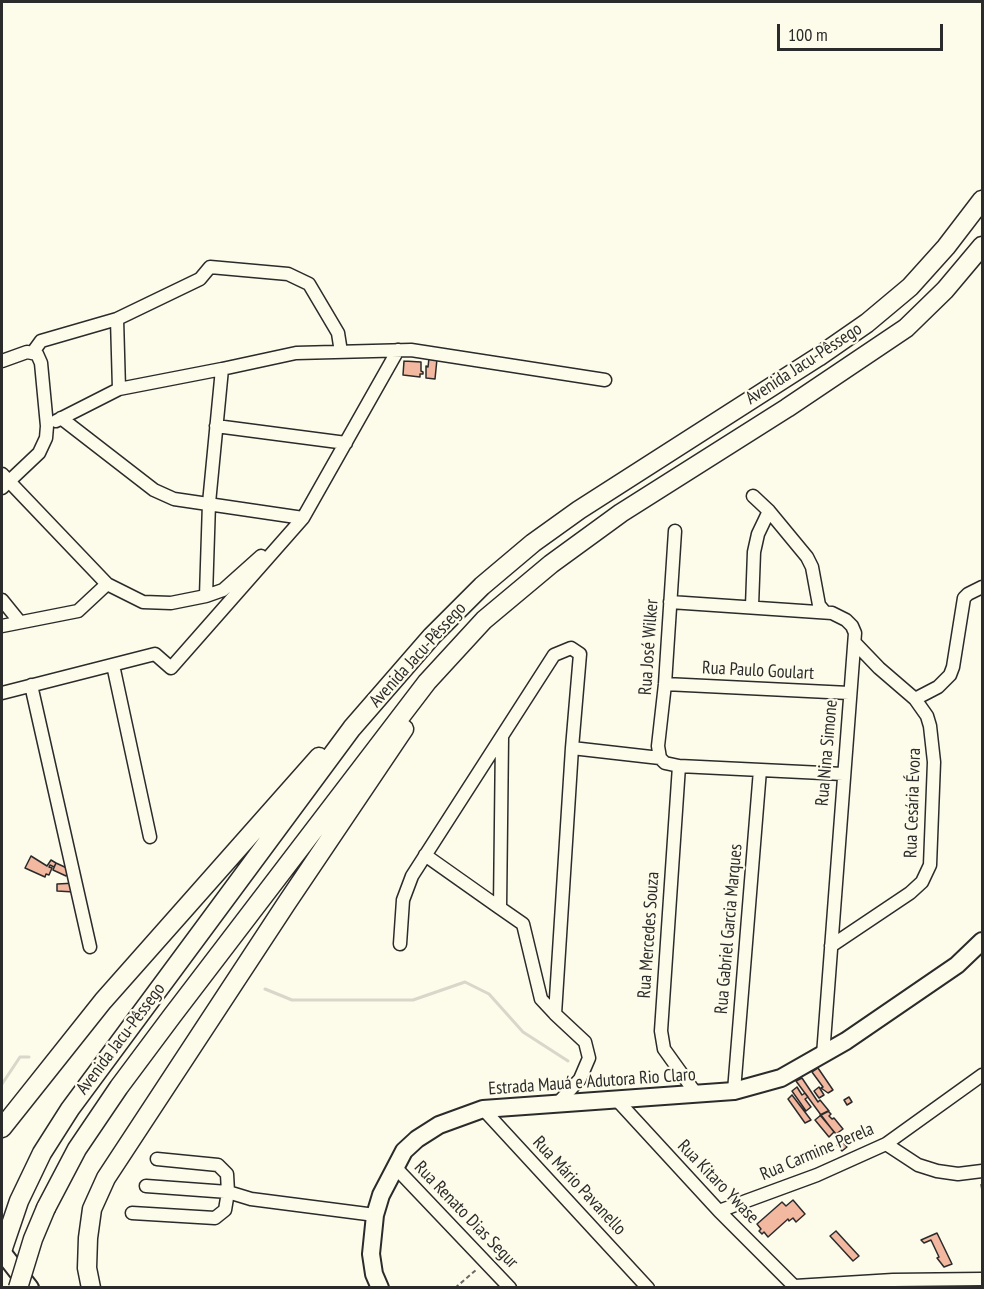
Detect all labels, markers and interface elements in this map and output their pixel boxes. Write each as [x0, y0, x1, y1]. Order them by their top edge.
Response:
scale bar [780, 12, 946, 50]
text: 100 m [788, 23, 828, 46]
street label: Avenida Jacu-Pêssego [742, 318, 866, 410]
street label: Avenida Jacu-Pêssego [365, 598, 471, 712]
street label: Rua José Wilker [635, 598, 663, 696]
street label: Rua Paulo Goulart [701, 657, 815, 685]
street label: Rua Nina Simone [812, 699, 842, 807]
street label: Rua Cesária Évora [900, 747, 926, 859]
street label: Rua Gabriel Garcia Marques [711, 843, 747, 1015]
street label: Rua Mercedes Souza [634, 871, 664, 999]
street label: Avenida Jacu-Pêssego [72, 979, 170, 1099]
street label: Estrada Mauá e Adutora Rio Claro [488, 1064, 696, 1100]
street label: Rua Carmine Perela [757, 1118, 877, 1186]
street label: Rua Mário Pavanello [528, 1132, 630, 1240]
street label: Rua Kitaro Ywase [673, 1136, 763, 1228]
street label: Rua Renato Dias Segur [409, 1157, 523, 1273]

